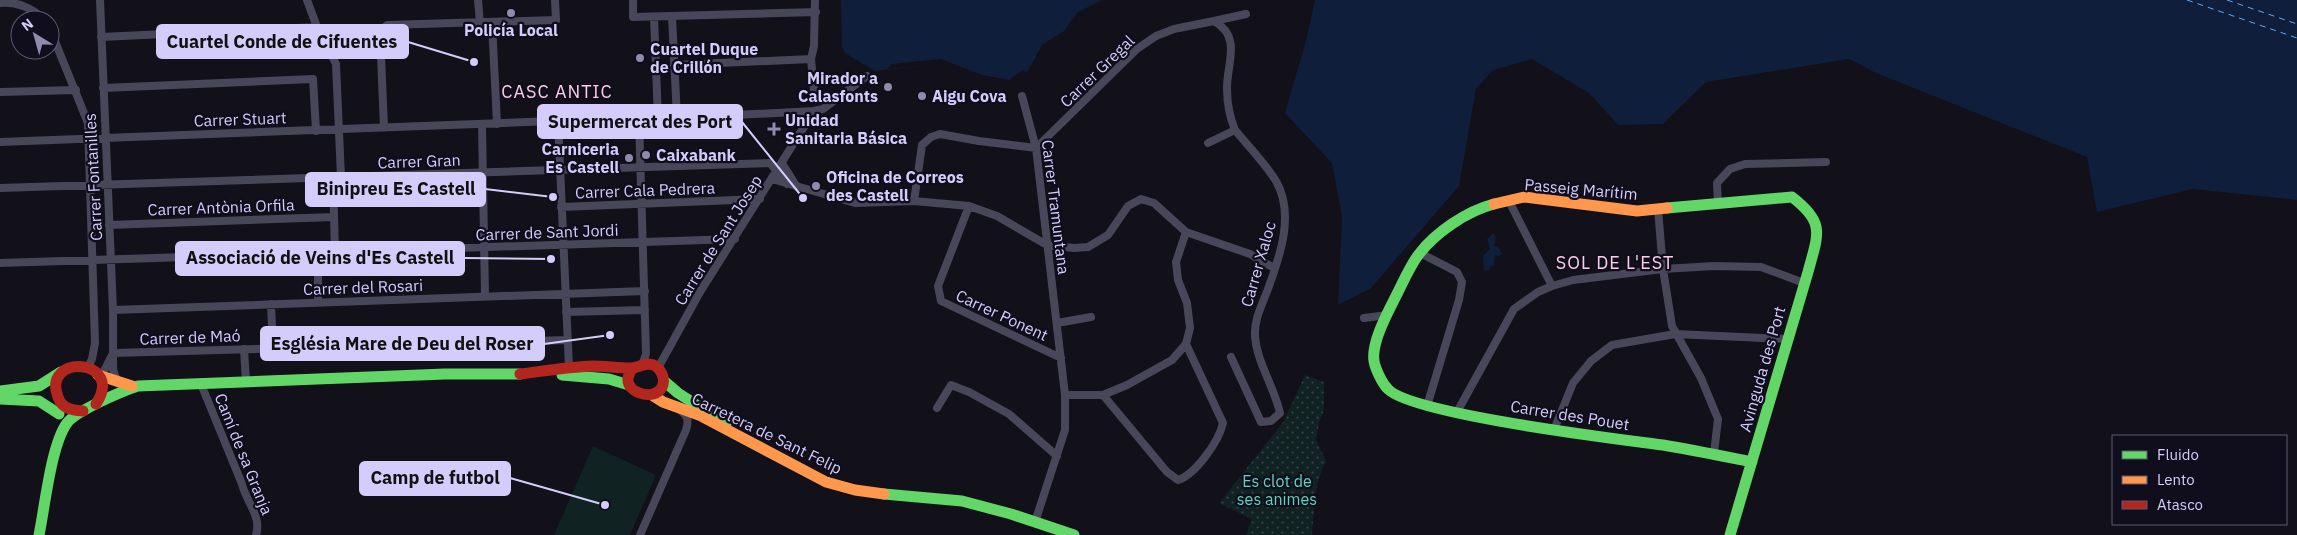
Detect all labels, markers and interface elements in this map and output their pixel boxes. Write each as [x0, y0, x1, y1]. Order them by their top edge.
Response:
marker: Policía Local [505, 7, 517, 19]
north arrow [10, 10, 60, 60]
text: N [18, 14, 37, 35]
place label: Policía Local [464, 20, 558, 40]
callout: Cuartel Conde de Cifuentes [157, 25, 408, 58]
text: Cuartel Conde de Cifuentes [167, 30, 397, 53]
street label: Carrer Gregal [1056, 31, 1138, 111]
place label: Cuartel Duque de Crillón [650, 39, 758, 77]
marker: Cuartel Duque de Crillón [634, 52, 646, 64]
place label: Mirador a Calasfonts [798, 68, 878, 106]
district label: CASC ANTIC [501, 80, 613, 103]
marker: Mirador a Calasfonts [882, 81, 894, 93]
place label: Aigu Cova [932, 86, 1007, 106]
marker: Aigu Cova [916, 90, 928, 102]
callout: Supermercat des Port [538, 105, 742, 138]
street label: Carrer Stuart [193, 107, 287, 131]
text: Supermercat des Port [548, 110, 732, 133]
place label: Unidad Sanitaria Básica [785, 110, 907, 148]
street label: Carrer Fontanilles [80, 113, 106, 241]
marker: Unidad Sanitaria Básica [767, 122, 781, 136]
place label: Carniceria Es Castell [542, 139, 619, 177]
street label: Carrer Tramuntana [1038, 139, 1074, 276]
place label: Caixabank [656, 145, 737, 165]
marker: Caixabank [640, 149, 652, 161]
street label: Carrer Gran [377, 150, 461, 172]
marker: Carniceria Es Castell [623, 152, 635, 164]
place label: Oficina de Correos des Castell [826, 167, 964, 205]
street label: Carrer de Sant Josep [670, 171, 766, 309]
callout: Binipreu Es Castell [306, 173, 485, 206]
street label: Passeig Marítim [1524, 174, 1638, 204]
text: Binipreu Es Castell [316, 177, 476, 200]
street label: Carrer Cala Pedrera [575, 178, 716, 202]
marker: Oficina de Correos des Castell [810, 180, 822, 192]
street label: Carrer Antònia Orfila [147, 194, 295, 220]
street label: Carrer Xaloc [1236, 219, 1280, 309]
street label: Carrer de Sant Jordi [475, 220, 619, 244]
callout: Associació de Veins d'Es Castell [176, 242, 464, 275]
text: Associació de Veins d'Es Castell [186, 246, 455, 269]
district label: SOL DE L'EST [1556, 251, 1674, 274]
street label: Carrer del Rosari [303, 275, 423, 299]
street label: Carrer Ponent [953, 285, 1051, 345]
street label: Avinguda des Port [1735, 304, 1789, 434]
street label: Carrer de Maó [139, 325, 241, 349]
callout: Església Mare de Deu del Roser [261, 327, 544, 360]
text: Església Mare de Deu del Roser [271, 332, 533, 355]
street label: Carretera de Sant Felip [689, 388, 845, 478]
street label: Camí de sa Granja [211, 390, 278, 518]
street label: Carrer des Pouet [1509, 396, 1631, 434]
legend [2112, 435, 2287, 525]
text: Fluido [2157, 445, 2199, 464]
callout: Camp de futbol [360, 462, 510, 495]
text: Camp de futbol [370, 466, 500, 489]
text: Lento [2157, 470, 2195, 489]
park label: Es clot de ses animes [1237, 471, 1317, 509]
text: Atasco [2157, 495, 2203, 514]

